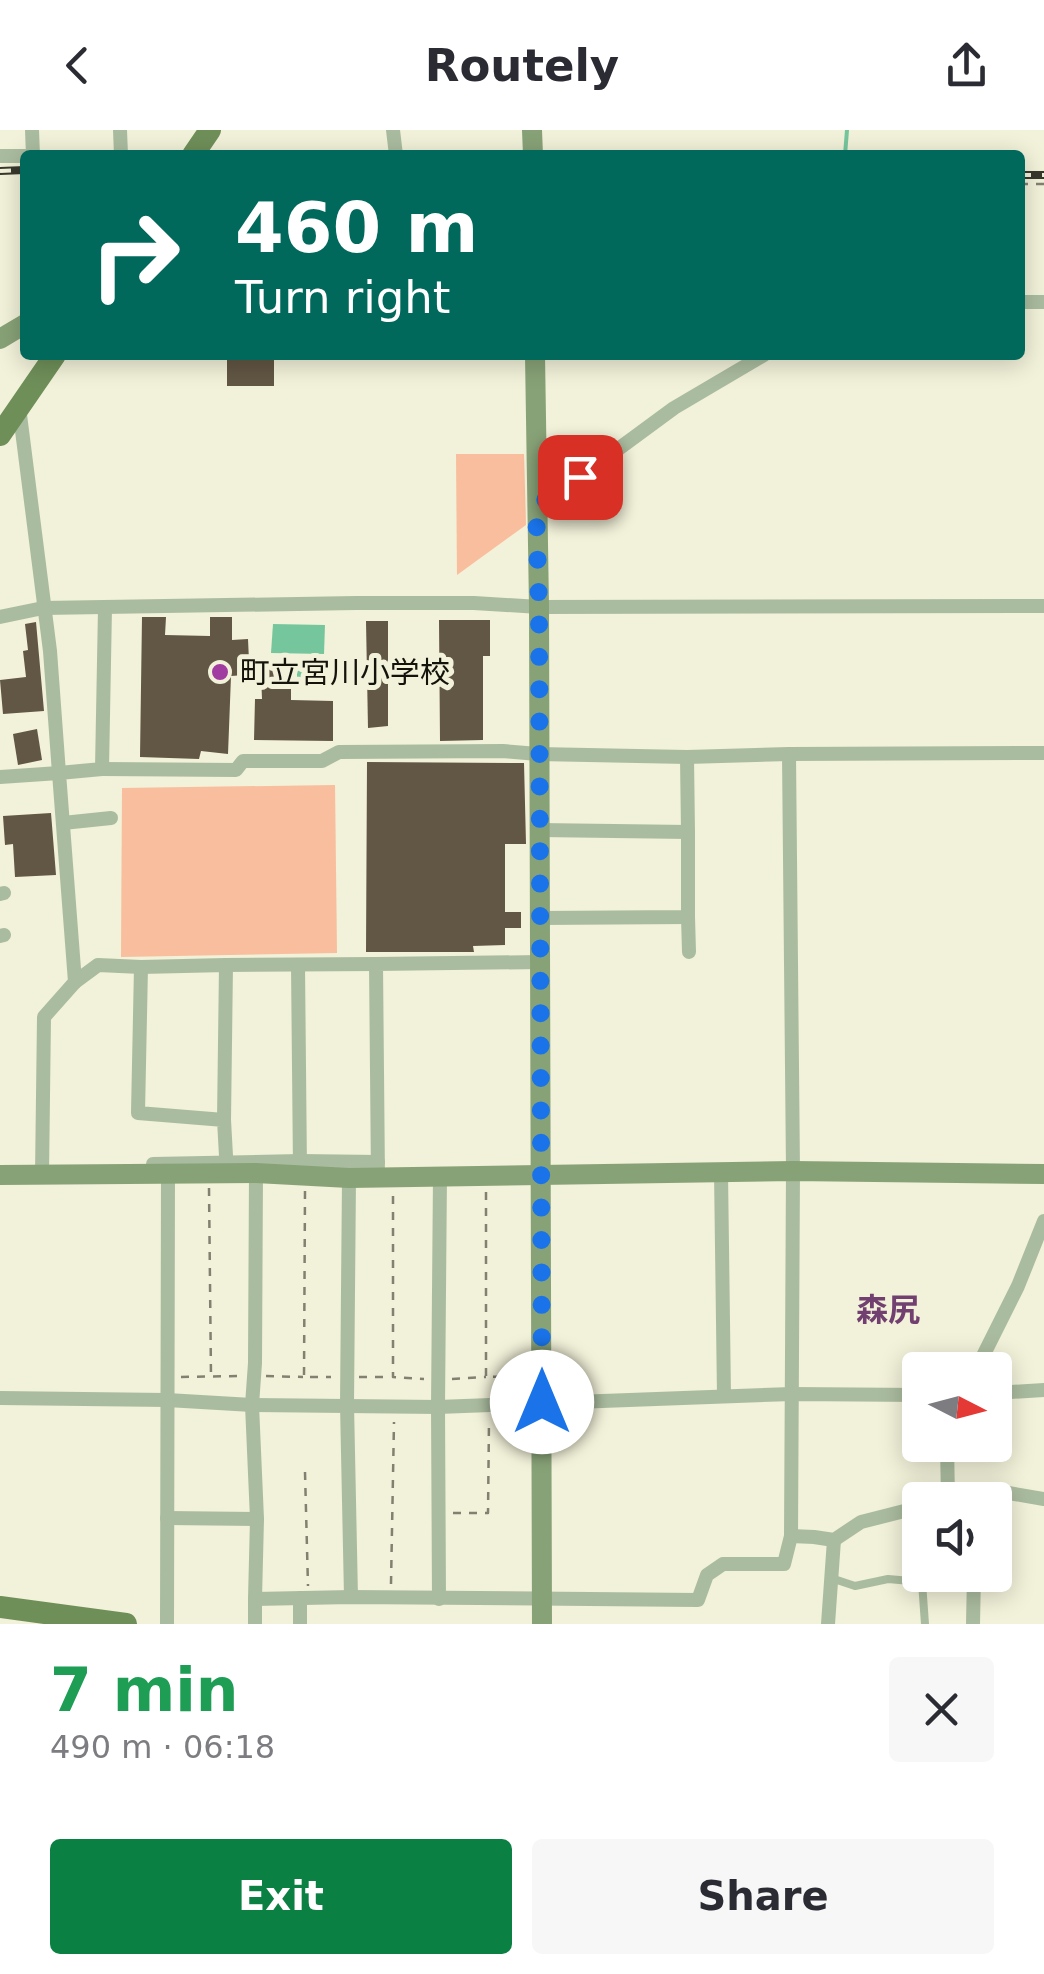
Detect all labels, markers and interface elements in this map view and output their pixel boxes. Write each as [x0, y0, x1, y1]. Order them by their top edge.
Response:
icon: back [50, 38, 105, 93]
icon: share [939, 38, 994, 93]
text: Routely [425, 39, 619, 92]
text: 460 m [235, 187, 478, 269]
icon: right [70, 190, 200, 320]
text: Turn right [235, 271, 450, 324]
pin [538, 435, 623, 520]
icon: arrive [553, 450, 608, 505]
place label: 町立宮川小学校 [240, 655, 450, 690]
marker: 町立宮川小学校 [209, 661, 231, 683]
district label: 森尻 [856, 1291, 920, 1329]
position arrow [490, 1350, 594, 1454]
north arrow [902, 1352, 1012, 1462]
map controls [902, 1352, 1012, 1592]
button: sound [902, 1482, 1012, 1592]
text: 7 min [50, 1655, 238, 1725]
button: close [889, 1657, 994, 1762]
text: 490 m · 06:18 [50, 1728, 275, 1766]
button: Exit [50, 1839, 512, 1954]
button: Share [532, 1839, 994, 1954]

